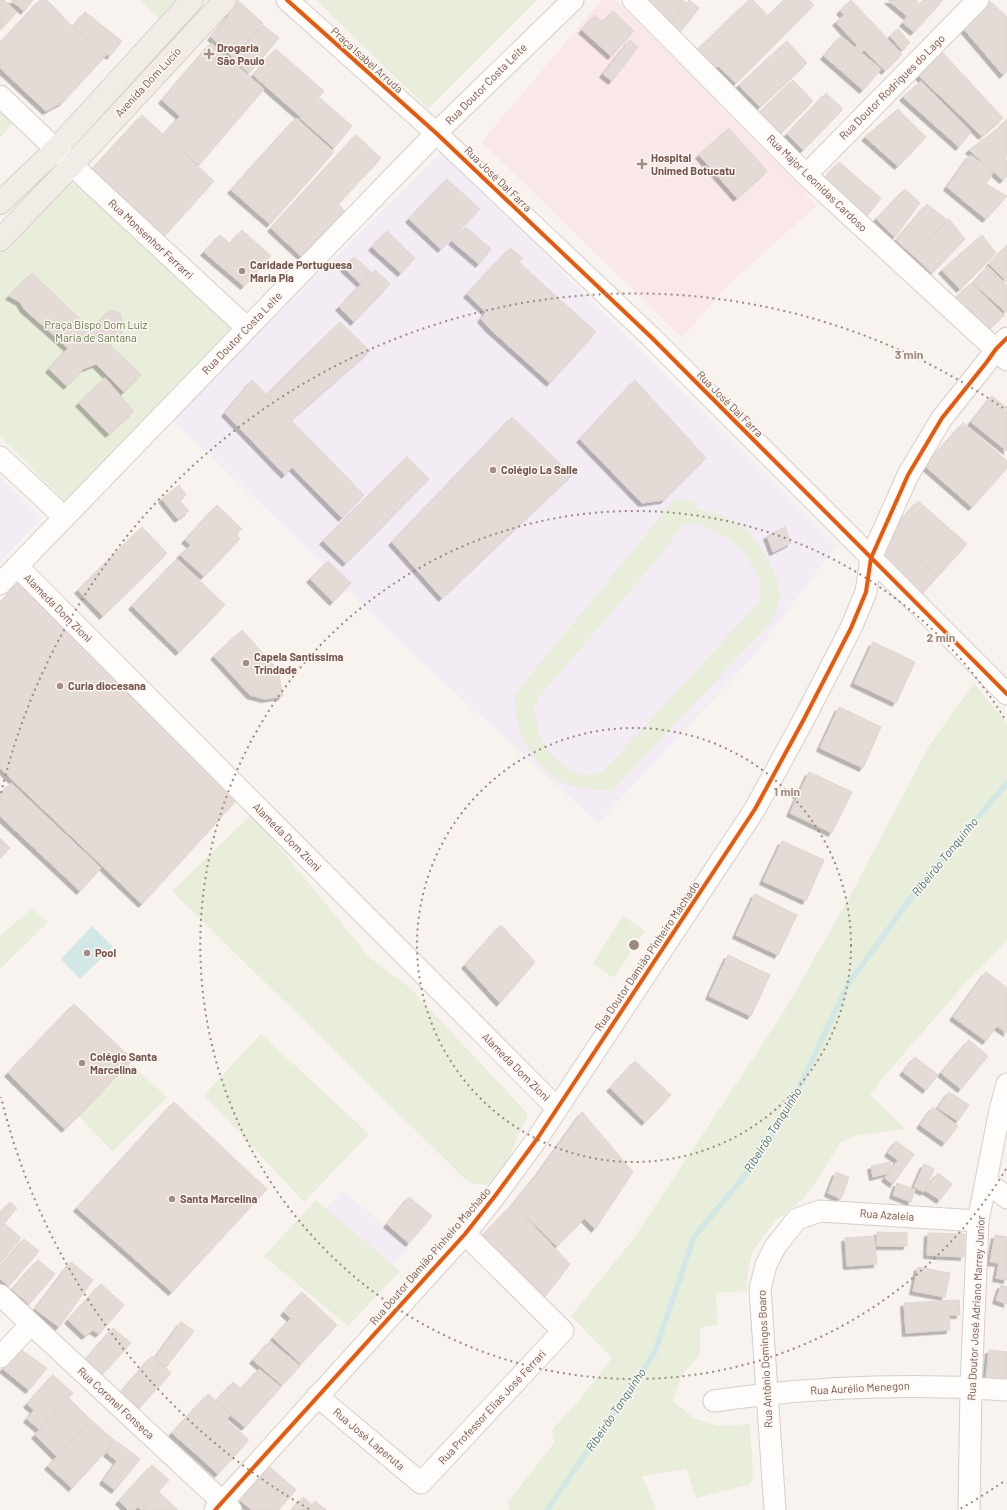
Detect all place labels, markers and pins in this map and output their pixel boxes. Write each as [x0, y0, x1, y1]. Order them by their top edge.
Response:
place label: Drogaria São Paulo [217, 41, 265, 67]
marker: Drogaria São Paulo [204, 49, 214, 59]
place label: Hospital Unimed Botucatu [651, 151, 735, 177]
marker: Hospital Unimed Botucatu [636, 158, 648, 170]
place label: Caridade Portuguesa Maria Pia [250, 258, 352, 284]
marker: Caridade Portuguesa Maria Pia [237, 266, 247, 276]
place label: Colégio La Salle [501, 463, 578, 476]
marker: Colégio La Salle [488, 465, 498, 475]
place label: Capela Santissima Trindade [254, 650, 344, 676]
marker: Capela Santissima Trindade [241, 658, 251, 668]
place label: Curia diocesana [68, 679, 146, 692]
marker: Curia diocesana [55, 681, 65, 691]
centre of rings [627, 938, 641, 952]
place label: Pool [95, 946, 117, 959]
marker: Pool [82, 948, 92, 958]
place label: Colégio Santa Marcelina [90, 1050, 157, 1076]
marker: Colégio Santa Marcelina [77, 1058, 87, 1068]
place label: Santa Marcelina [180, 1192, 258, 1205]
marker: Santa Marcelina [167, 1194, 177, 1204]

